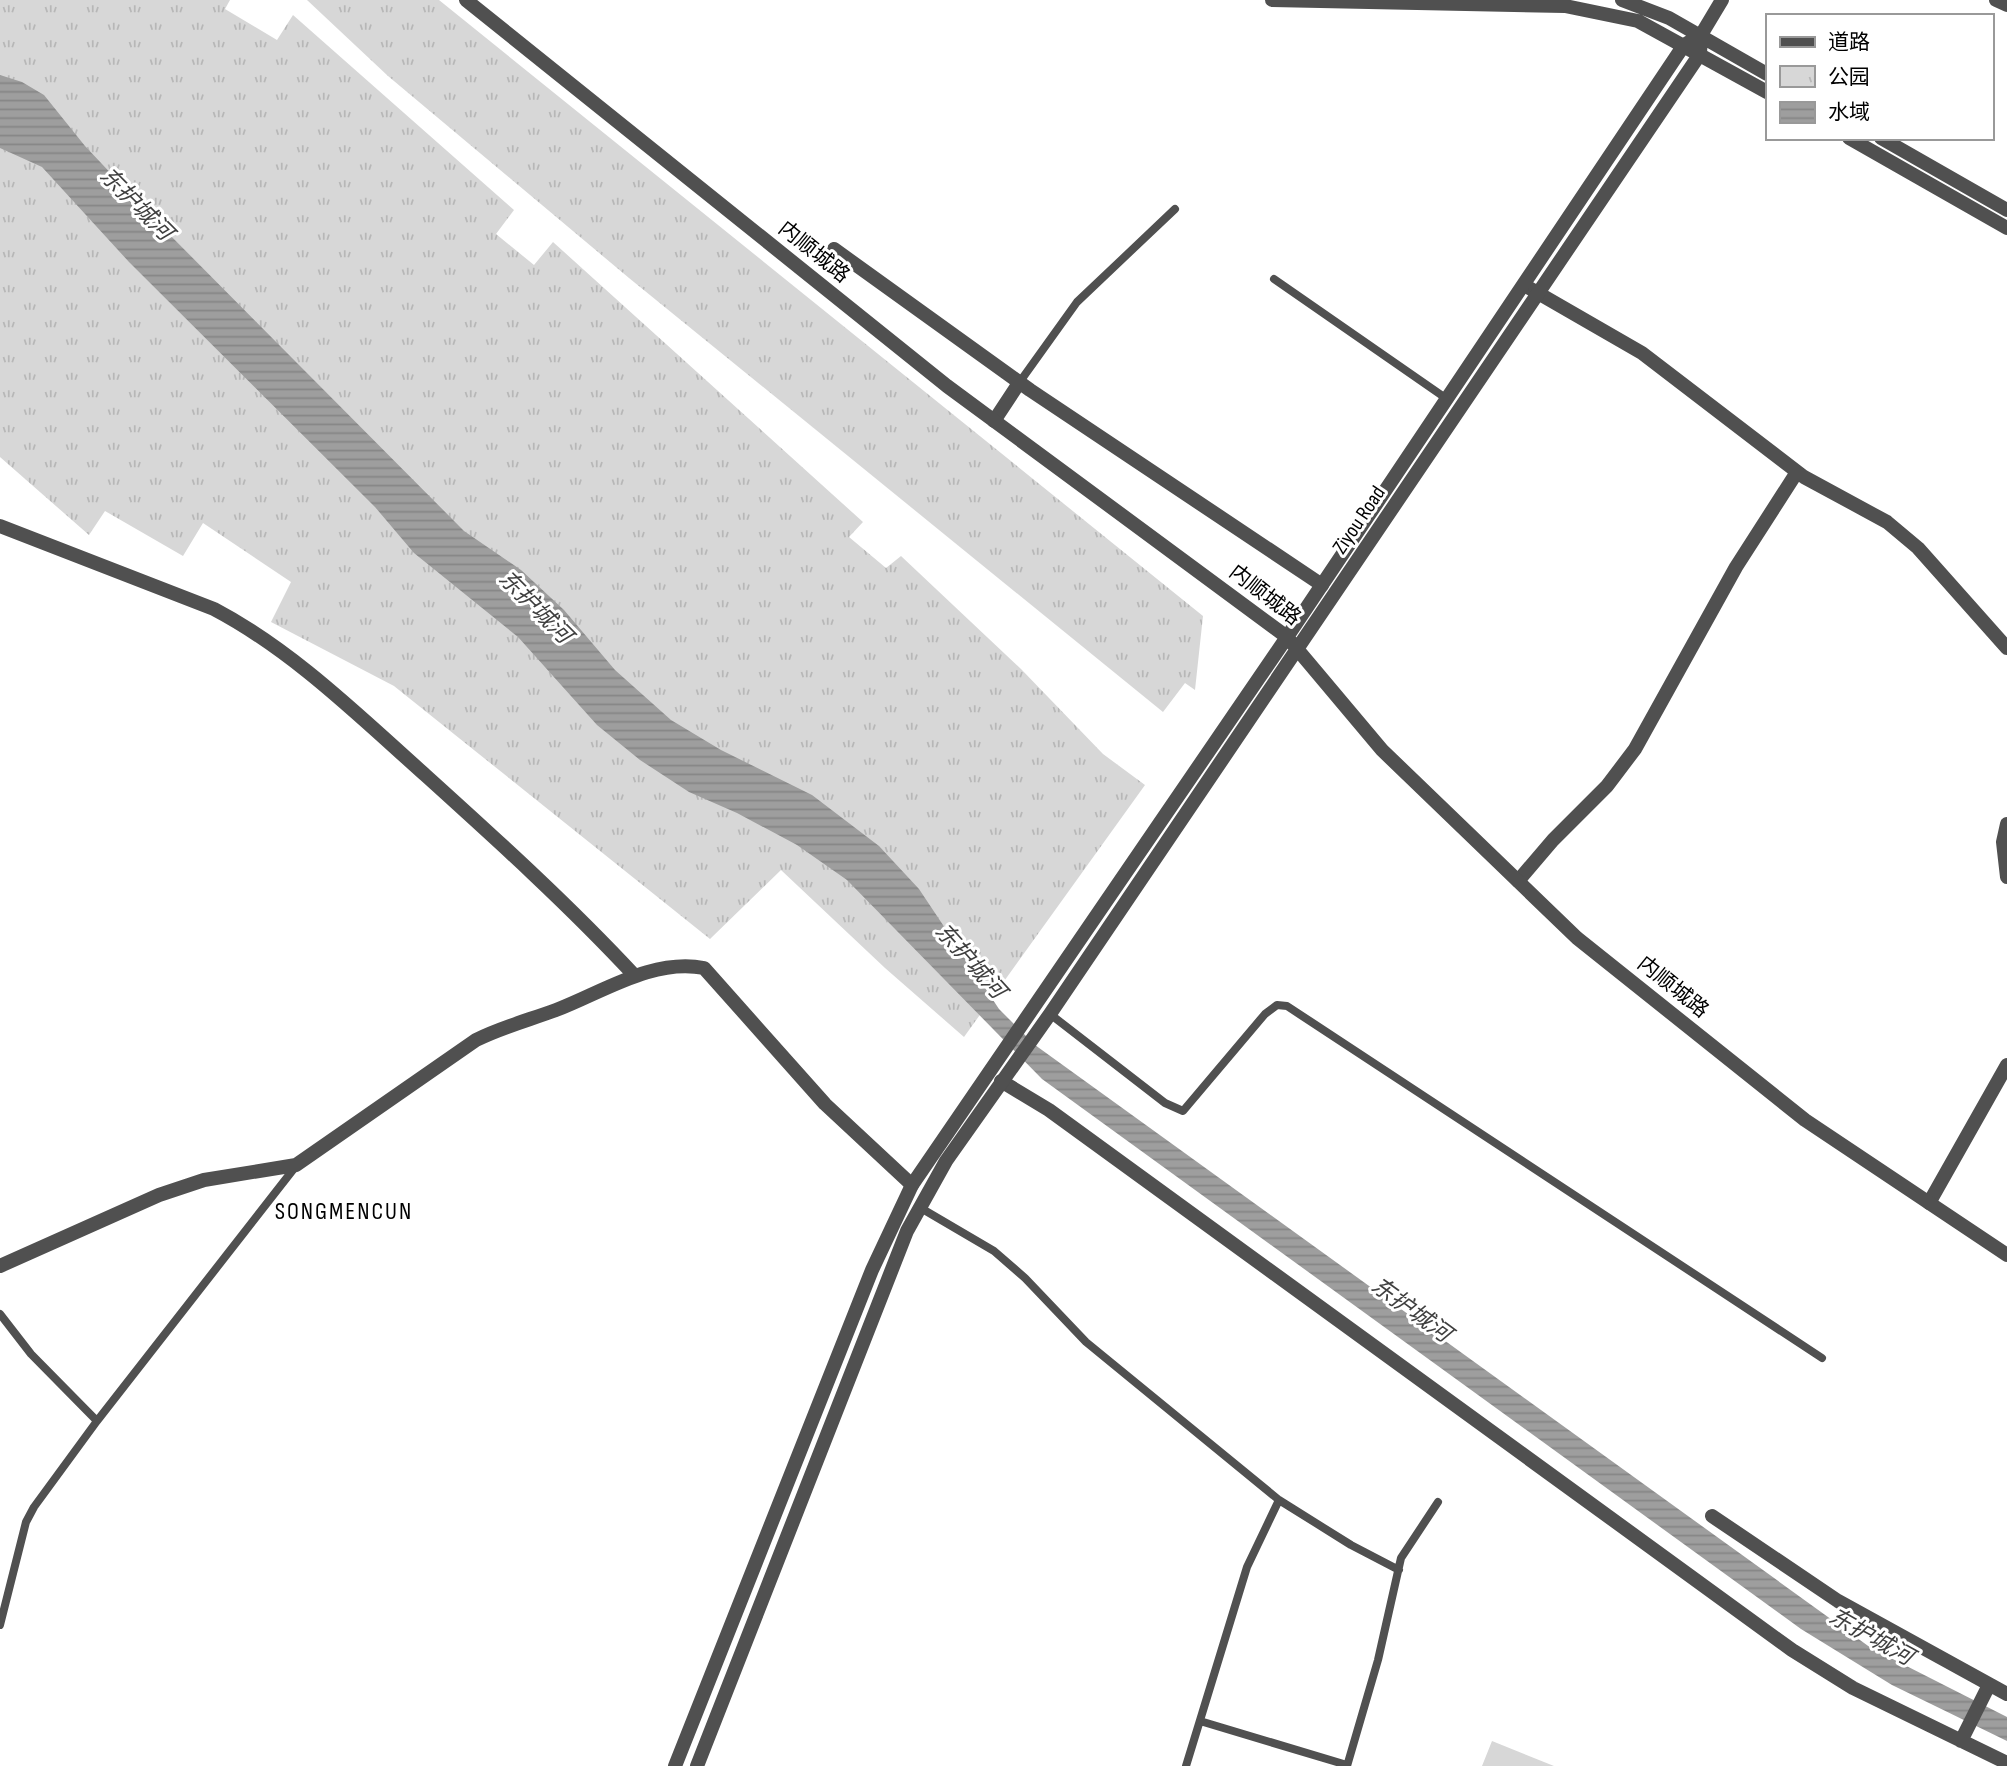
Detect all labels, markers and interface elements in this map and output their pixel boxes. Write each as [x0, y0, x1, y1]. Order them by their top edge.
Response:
legend [1766, 14, 1993, 140]
text: 道路 [1828, 30, 1870, 55]
text: 公园 [1828, 65, 1870, 90]
text: 水域 [1828, 100, 1870, 125]
water label: 东护城河 [94, 162, 181, 249]
street label: 内顺城路 [773, 216, 855, 288]
street label: Ziyou Road [1327, 481, 1391, 559]
street label: 内顺城路 [1224, 559, 1306, 631]
water label: 东护城河 [493, 565, 580, 652]
water label: 东护城河 [929, 917, 1014, 1008]
street label: 内顺城路 [1632, 951, 1714, 1023]
district label: SONGMENCUN [275, 1197, 413, 1226]
water label: 东护城河 [1366, 1272, 1460, 1351]
water label: 东护城河 [1824, 1602, 1922, 1673]

